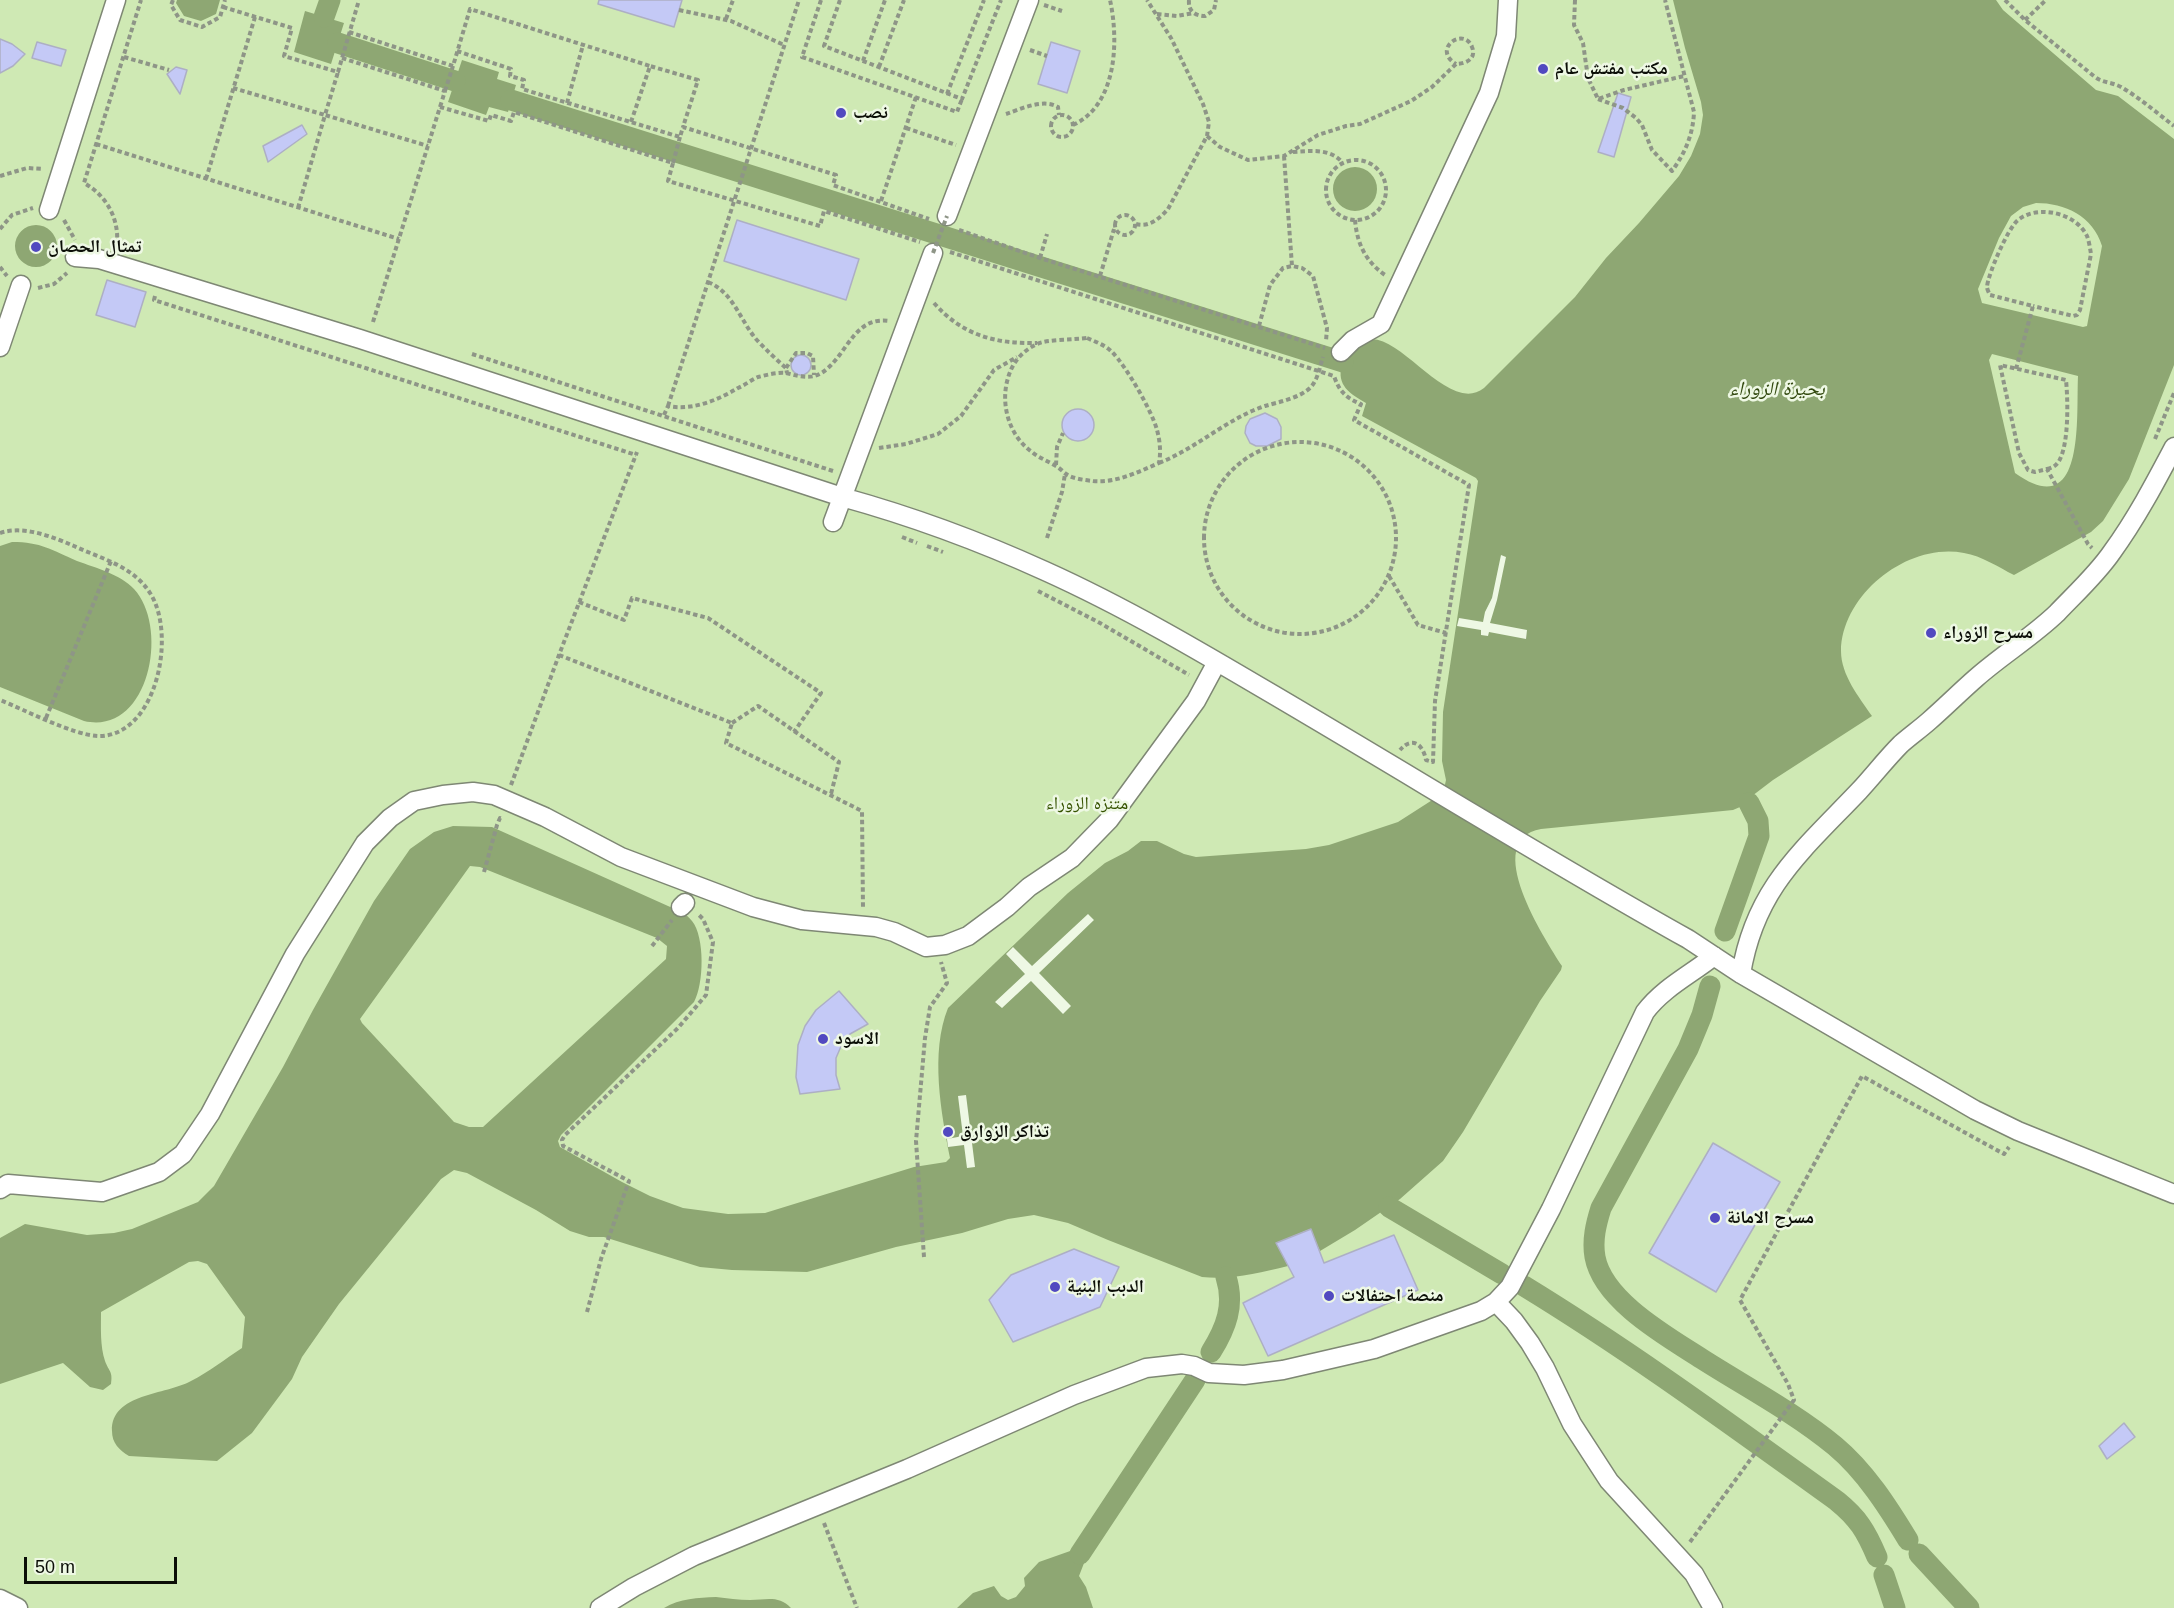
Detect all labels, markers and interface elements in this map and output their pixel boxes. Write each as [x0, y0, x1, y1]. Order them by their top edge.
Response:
place label: مكتب مفتش عام [1555, 58, 1668, 80]
marker: مكتب مفتش عام [1536, 62, 1550, 76]
place label: نصب [853, 102, 888, 124]
marker: نصب [834, 106, 848, 120]
place label: تمثال الحصان [48, 236, 141, 258]
marker: تمثال الحصان [29, 240, 43, 254]
water label: بحيرة الزوراء [1729, 377, 1825, 401]
place label: مسرح الزوراء [1943, 622, 2033, 644]
marker: مسرح الزوراء [1924, 626, 1938, 640]
park label: متنزه الزوراء [1046, 793, 1128, 815]
place label: الاسود [835, 1028, 879, 1050]
marker: الاسود [816, 1032, 830, 1046]
place label: تذاكر الزوارق [960, 1121, 1049, 1143]
marker: تذاكر الزوارق [941, 1125, 955, 1139]
place label: مسرح الامانة [1727, 1207, 1814, 1229]
marker: مسرح الامانة [1708, 1211, 1722, 1225]
place label: الدبب البنية [1067, 1276, 1144, 1298]
marker: الدبب البنية [1048, 1280, 1062, 1294]
place label: منصة احتفالات [1341, 1285, 1444, 1307]
marker: منصة احتفالات [1322, 1289, 1336, 1303]
scale bar [27, 1545, 180, 1583]
text: 50 m [35, 1557, 75, 1577]

